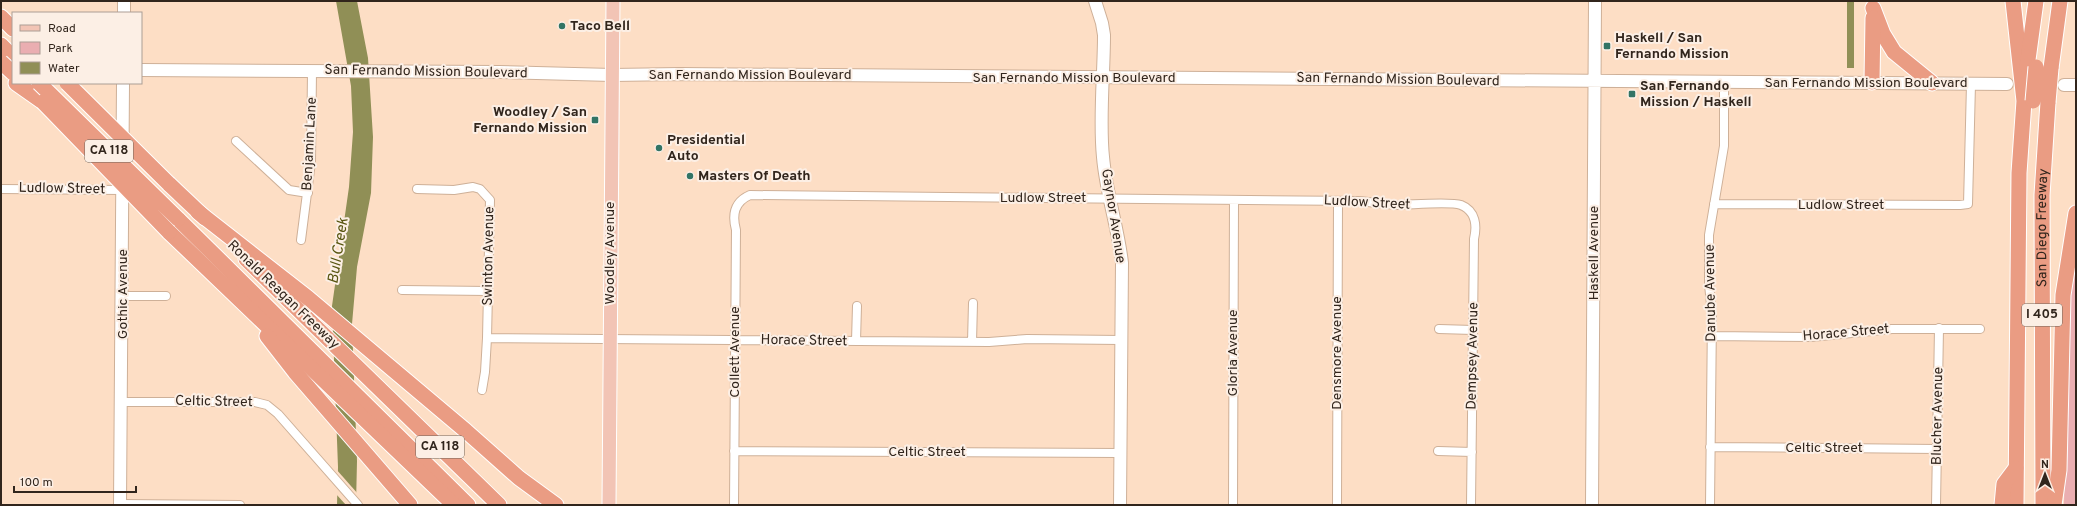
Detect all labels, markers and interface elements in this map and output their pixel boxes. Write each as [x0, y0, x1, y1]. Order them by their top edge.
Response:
legend [12, 12, 142, 84]
place label: Taco Bell [570, 18, 630, 35]
text: Road [48, 21, 76, 37]
marker: Taco Bell [557, 21, 567, 31]
place label: Haskell / San Fernando Mission [1615, 30, 1729, 63]
text: Park [48, 41, 73, 57]
marker: Haskell / San Fernando Mission [1602, 41, 1612, 51]
text: Water [48, 61, 80, 77]
street label: San Fernando Mission Boulevard [324, 62, 528, 82]
street label: San Fernando Mission Boulevard [648, 67, 852, 84]
street label: San Fernando Mission Boulevard [972, 70, 1176, 87]
street label: San Fernando Mission Boulevard [1296, 70, 1500, 90]
street label: San Fernando Mission Boulevard [1764, 75, 1968, 92]
place label: San Fernando Mission / Haskell [1640, 78, 1752, 111]
marker: San Fernando Mission / Haskell [1627, 89, 1637, 99]
street label: Benjamin Lane [299, 97, 321, 191]
place label: Woodley / San Fernando Mission [473, 104, 587, 137]
marker: Woodley / San Fernando Mission [590, 115, 600, 125]
place label: Presidential Auto [667, 132, 745, 165]
road number: CA 118 [85, 140, 133, 162]
marker: Presidential Auto [654, 143, 664, 153]
place label: Masters Of Death [698, 168, 810, 185]
street label: Gaynor Avenue [1097, 168, 1129, 264]
street label: San Diego Freeway [2033, 168, 2052, 287]
marker: Masters Of Death [685, 171, 695, 181]
street label: Ludlow Street [19, 180, 105, 198]
street label: Ludlow Street [1000, 190, 1086, 207]
street label: Ludlow Street [1323, 192, 1411, 214]
street label: Ludlow Street [1798, 197, 1884, 214]
street label: Woodley Avenue [602, 201, 619, 305]
street label: Swinton Avenue [480, 206, 498, 306]
street label: Haskell Avenue [1586, 206, 1603, 300]
water label: Bull Creek [324, 216, 354, 285]
street label: Ronald Reagan Freeway [223, 237, 343, 353]
street label: Danube Avenue [1702, 244, 1720, 342]
street label: Gothic Avenue [115, 249, 132, 339]
street label: Densmore Avenue [1329, 296, 1346, 410]
street label: Dempsey Avenue [1464, 302, 1482, 410]
road number: I 405 [2022, 304, 2062, 326]
street label: Collett Avenue [727, 306, 744, 398]
street label: Gloria Avenue [1225, 310, 1242, 396]
street label: Horace Street [1802, 321, 1890, 345]
street label: Horace Street [760, 332, 848, 350]
street label: Blucher Avenue [1929, 367, 1947, 465]
street label: Celtic Street [175, 393, 253, 411]
road number: CA 118 [416, 436, 464, 458]
street label: Celtic Street [1785, 440, 1863, 457]
street label: Celtic Street [888, 444, 966, 461]
north arrow [2025, 454, 2065, 494]
text: N [2041, 458, 2049, 472]
scale bar [14, 468, 136, 494]
text: 100 m [20, 475, 53, 491]

